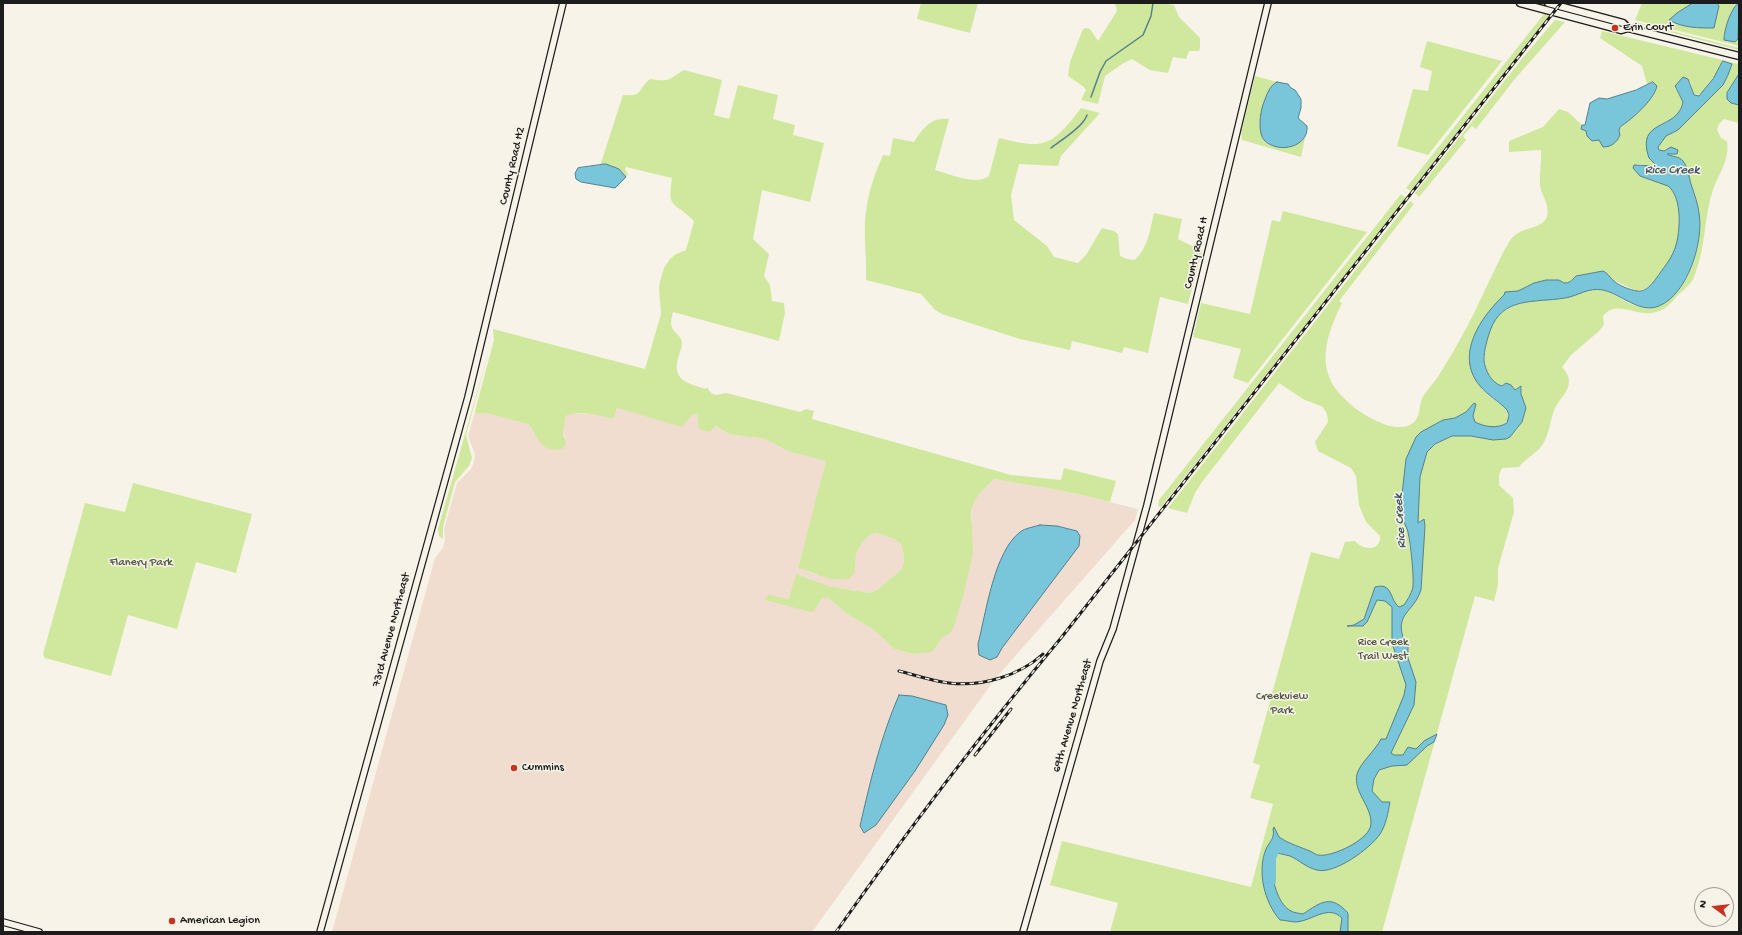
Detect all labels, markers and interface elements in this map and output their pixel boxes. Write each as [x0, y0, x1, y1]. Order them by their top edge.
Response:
place label: Erin Court [1623, 21, 1673, 35]
marker: Erin Court [1610, 23, 1620, 33]
street label: County Road H2 [497, 126, 529, 206]
water label: Rice Creek [1645, 163, 1699, 179]
street label: County Road H [1182, 216, 1212, 290]
water label: Rice Creek [1391, 493, 1411, 549]
park label: Flanery Park [109, 556, 173, 570]
street label: 73rd Avenue Northeast [370, 571, 414, 689]
park label: Rice Creek Trail West [1358, 636, 1408, 664]
street label: 69th Avenue Northeast [1050, 658, 1096, 774]
park label: Creekview Park [1256, 690, 1308, 718]
place label: Cummins [522, 761, 564, 775]
marker: Cummins [509, 763, 519, 773]
north arrow [1694, 887, 1734, 927]
text: N [1697, 899, 1710, 909]
place label: American Legion [180, 914, 260, 928]
marker: American Legion [167, 916, 177, 926]

